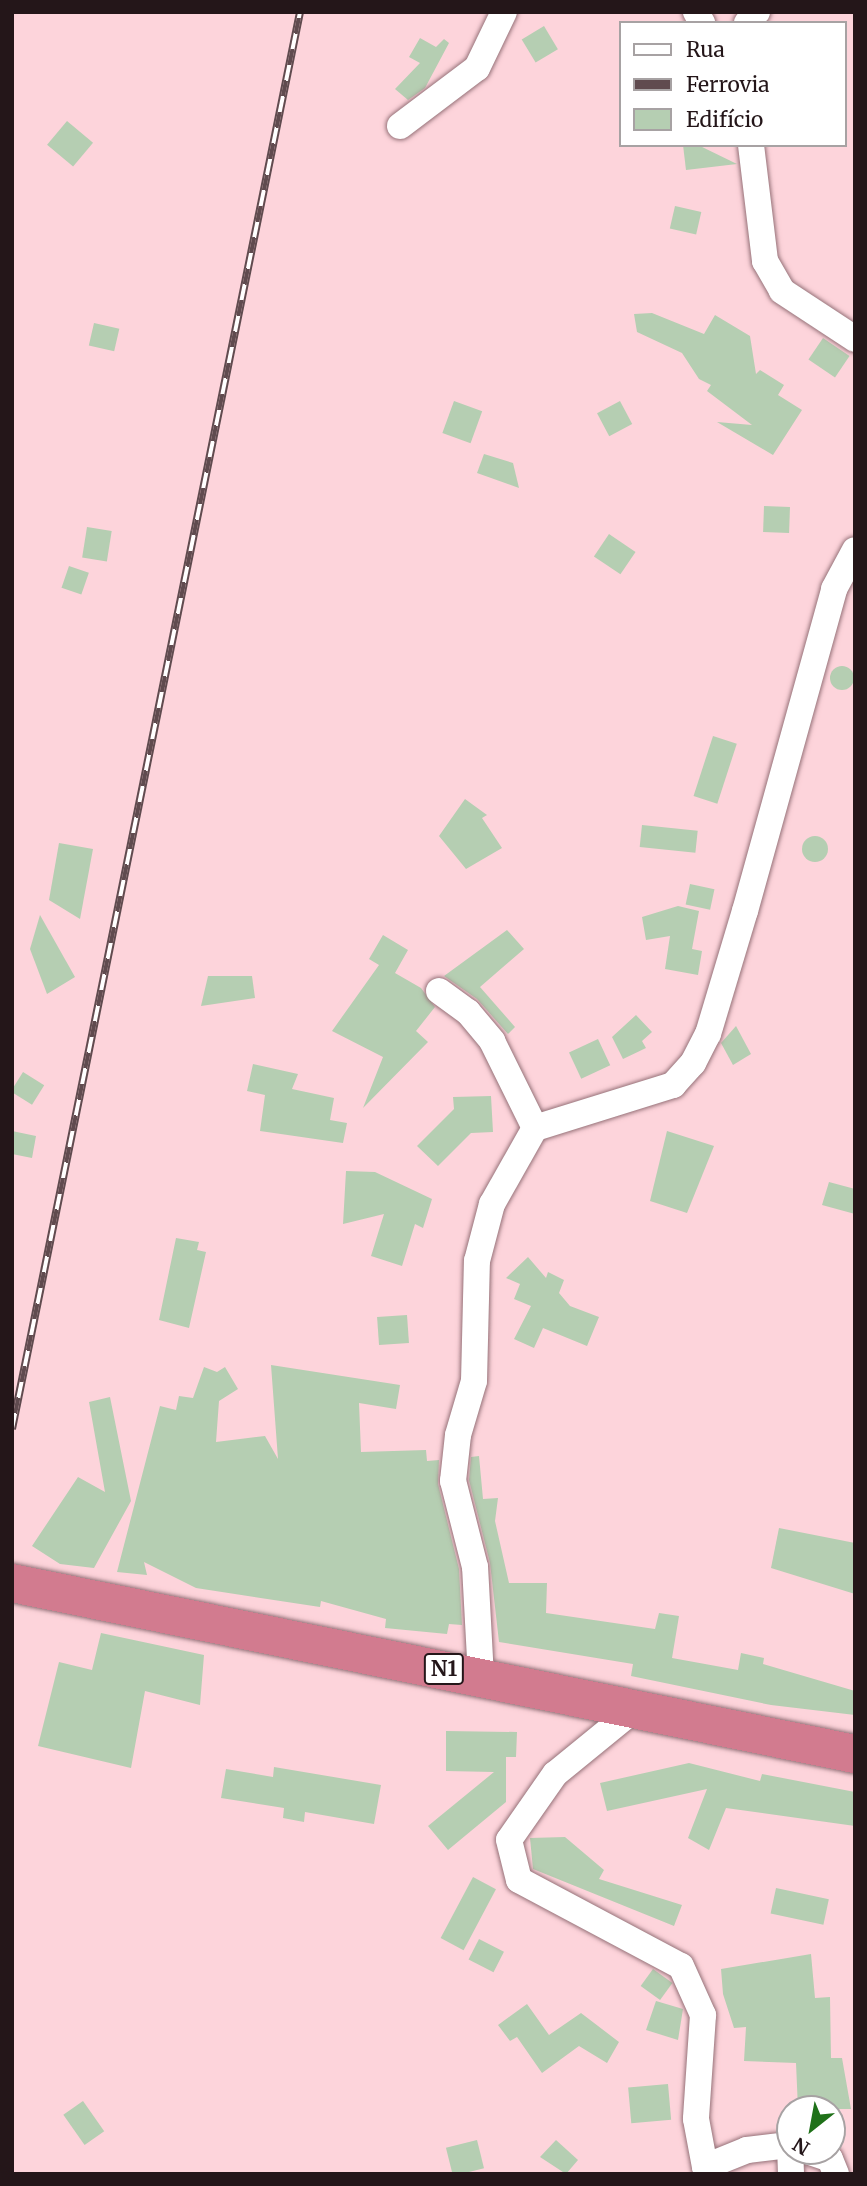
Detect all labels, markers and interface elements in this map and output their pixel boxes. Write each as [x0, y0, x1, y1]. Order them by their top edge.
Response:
legend [618, 21, 846, 147]
text: Rua [686, 36, 725, 63]
text: Ferrovia [686, 71, 770, 98]
text: Edifício [686, 106, 763, 133]
road number: N1 [423, 1652, 465, 1686]
north arrow [776, 2095, 846, 2165]
text: N [789, 2132, 814, 2160]

